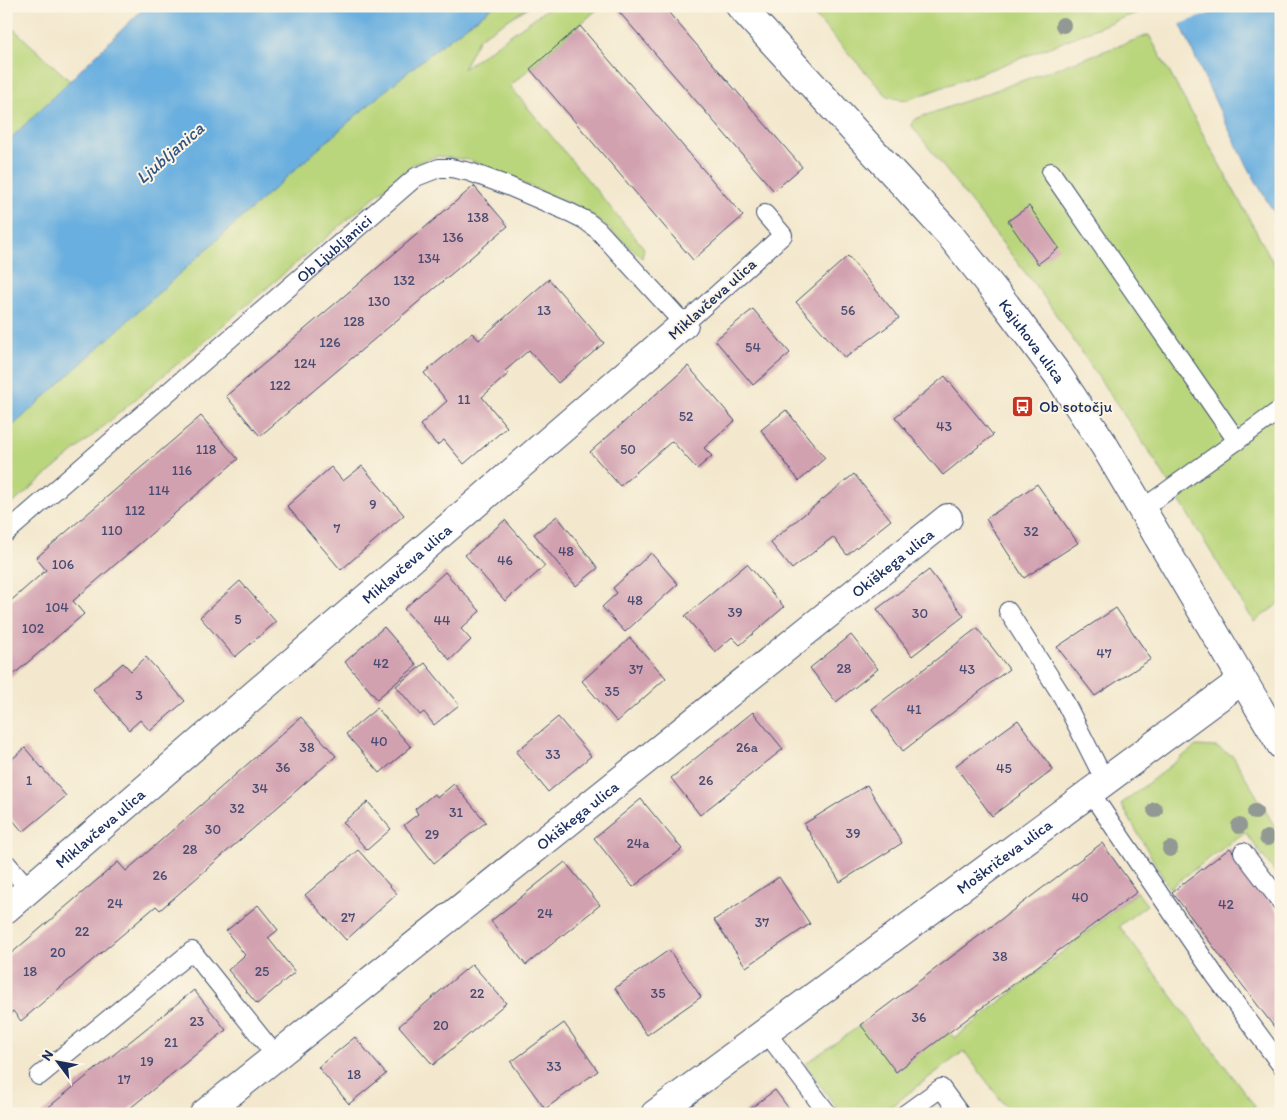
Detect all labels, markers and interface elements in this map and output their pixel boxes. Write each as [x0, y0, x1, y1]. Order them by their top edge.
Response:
water label: Ljubljanica [131, 117, 209, 189]
house number: 138 [467, 209, 489, 226]
street label: Ob Ljubljanici [292, 210, 375, 286]
house number: 136 [442, 229, 464, 246]
house number: 134 [418, 250, 441, 267]
street label: Miklavčeva ulica [664, 254, 761, 344]
house number: 132 [393, 272, 415, 289]
house number: 130 [368, 293, 390, 310]
street label: Kajuhova ulica [995, 295, 1070, 387]
house number: 13 [537, 302, 551, 319]
house number: 56 [841, 302, 855, 319]
house number: 128 [343, 313, 365, 330]
house number: 126 [319, 334, 341, 351]
house number: 54 [745, 339, 761, 356]
house number: 124 [294, 355, 317, 372]
house number: 122 [269, 377, 291, 394]
house number: 11 [458, 391, 471, 408]
bus stop icon: Ob sotočju [1011, 394, 1035, 418]
place label: Ob sotočju [1039, 397, 1112, 416]
house number: 52 [679, 408, 694, 425]
house number: 43 [936, 418, 952, 435]
house number: 118 [196, 441, 217, 458]
house number: 50 [620, 441, 636, 458]
house number: 116 [172, 462, 192, 479]
house number: 114 [148, 482, 170, 499]
house number: 9 [369, 496, 377, 513]
house number: 112 [125, 502, 146, 519]
street label: Miklavčeva ulica [358, 519, 456, 607]
house number: 7 [334, 520, 341, 537]
house number: 110 [101, 522, 123, 539]
street label: Okiškega ulica [847, 523, 938, 601]
house number: 32 [1024, 523, 1039, 540]
house number: 48 [558, 543, 574, 560]
house number: 46 [497, 552, 513, 569]
house number: 106 [52, 556, 74, 573]
house number: 48 [627, 592, 643, 609]
house number: 104 [45, 599, 69, 616]
house number: 39 [728, 604, 742, 621]
house number: 30 [912, 605, 928, 622]
house number: 5 [234, 611, 242, 628]
house number: 44 [434, 612, 451, 629]
house number: 102 [22, 620, 45, 637]
house number: 47 [1096, 645, 1112, 662]
house number: 42 [373, 655, 390, 672]
house number: 28 [836, 660, 852, 677]
house number: 37 [629, 661, 643, 678]
house number: 43 [959, 661, 975, 678]
house number: 35 [605, 683, 619, 700]
house number: 3 [135, 687, 143, 704]
house number: 41 [907, 701, 922, 718]
house number: 40 [370, 733, 388, 750]
house number: 38 [299, 739, 315, 756]
house number: 26a [736, 739, 759, 756]
house number: 33 [545, 746, 561, 763]
house number: 36 [275, 759, 291, 776]
house number: 45 [996, 760, 1012, 777]
house number: 1 [26, 772, 33, 789]
house number: 26 [699, 772, 713, 789]
street label: Okiškega ulica [532, 776, 623, 854]
house number: 34 [252, 780, 269, 797]
street label: Miklavčeva ulica [51, 784, 149, 872]
house number: 32 [230, 800, 245, 817]
house number: 31 [449, 804, 464, 821]
street label: Moškričeva ulica [953, 814, 1056, 897]
house number: 30 [205, 821, 221, 838]
house number: 39 [846, 825, 860, 842]
house number: 29 [425, 826, 439, 843]
house number: 24a [626, 835, 650, 852]
house number: 28 [182, 841, 198, 858]
house number: 26 [153, 867, 167, 884]
house number: 40 [1071, 889, 1089, 906]
house number: 24 [107, 895, 123, 912]
house number: 42 [1218, 896, 1235, 913]
house number: 24 [537, 905, 553, 922]
house number: 27 [341, 909, 355, 926]
house number: 37 [755, 914, 769, 931]
house number: 22 [75, 923, 90, 940]
house number: 20 [50, 944, 66, 961]
house number: 38 [992, 948, 1008, 965]
house number: 18 [23, 963, 37, 980]
house number: 25 [255, 963, 269, 980]
house number: 22 [470, 985, 485, 1002]
house number: 35 [651, 985, 665, 1002]
house number: 36 [911, 1009, 927, 1026]
house number: 23 [190, 1013, 205, 1030]
house number: 20 [433, 1017, 449, 1034]
house number: 21 [164, 1034, 178, 1051]
north arrow [32, 1038, 82, 1088]
text: N [38, 1047, 57, 1064]
house number: 19 [140, 1053, 154, 1070]
house number: 33 [546, 1058, 562, 1075]
house number: 18 [347, 1066, 361, 1083]
house number: 17 [117, 1071, 131, 1088]

